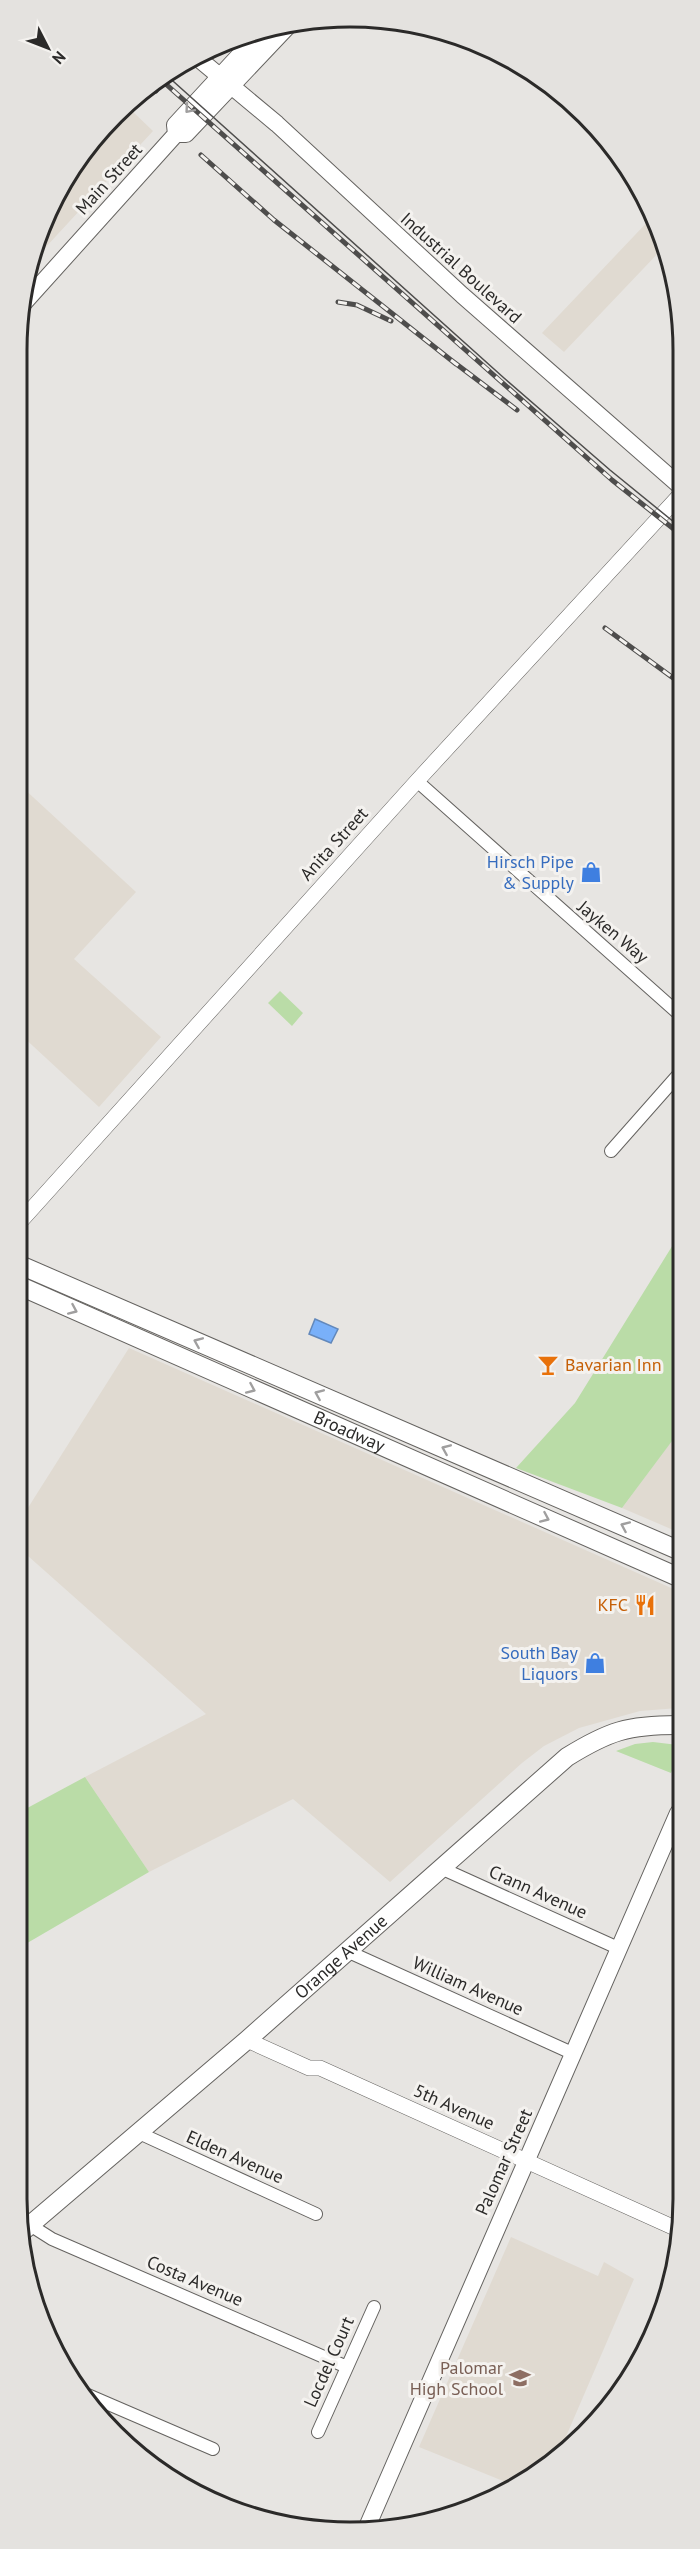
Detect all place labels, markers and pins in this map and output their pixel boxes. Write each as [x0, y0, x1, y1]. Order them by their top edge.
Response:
place label: Hirsch Pipe & Supply [487, 850, 575, 894]
shop icon: Hirsch Pipe & Supply [579, 860, 603, 884]
bar icon: Bavarian Inn [536, 1353, 560, 1377]
place label: Bavarian Inn [565, 1353, 662, 1376]
place label: KFC [597, 1593, 628, 1616]
restaurant icon: KFC [633, 1593, 657, 1617]
place label: South Bay Liquors [501, 1641, 579, 1685]
shop icon: South Bay Liquors [583, 1651, 607, 1675]
place label: Palomar High School [410, 2356, 504, 2400]
school or university icon: Palomar High School [508, 2366, 532, 2390]

